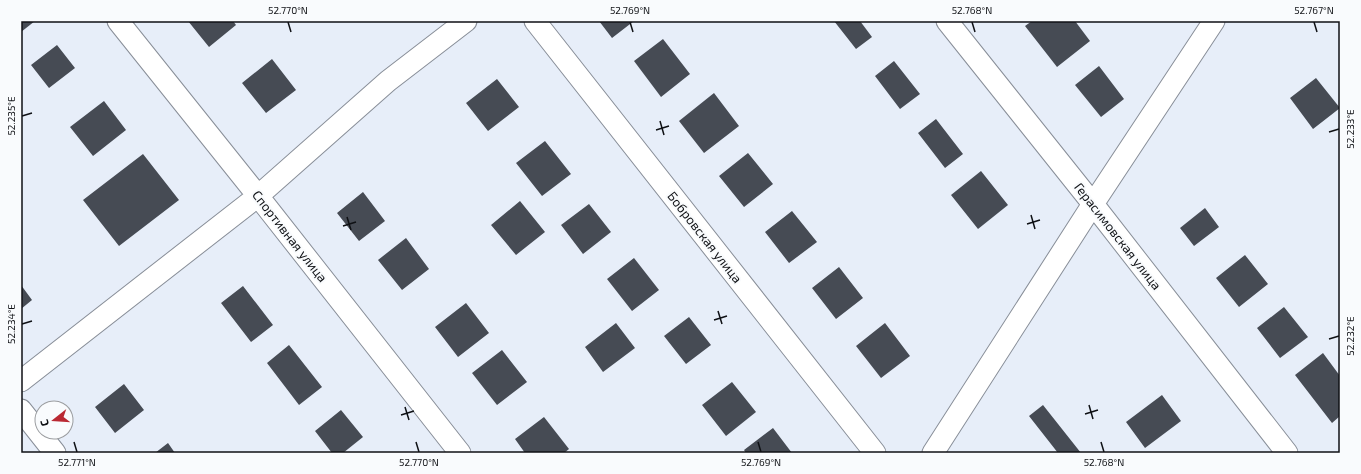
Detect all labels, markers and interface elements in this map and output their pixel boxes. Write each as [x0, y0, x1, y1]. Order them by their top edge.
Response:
text: 52.770°N [268, 4, 308, 16]
text: 52.769°N [610, 4, 650, 16]
text: 52.768°N [952, 4, 992, 16]
text: 52.767°N [1294, 4, 1334, 16]
text: 52.235°E [5, 96, 17, 136]
text: 52.233°E [1344, 109, 1356, 149]
street label: Герасимовская улица [1071, 179, 1165, 293]
street label: Спортивная улица [249, 187, 331, 285]
street label: Бобровская улица [664, 188, 746, 286]
text: 52.234°E [5, 304, 17, 344]
text: 52.232°E [1344, 316, 1356, 356]
north arrow [34, 400, 74, 440]
text: С [37, 418, 51, 428]
text: 52.771°N [58, 456, 96, 468]
text: 52.770°N [399, 456, 439, 468]
text: 52.769°N [741, 456, 781, 468]
text: 52.768°N [1084, 456, 1124, 468]

